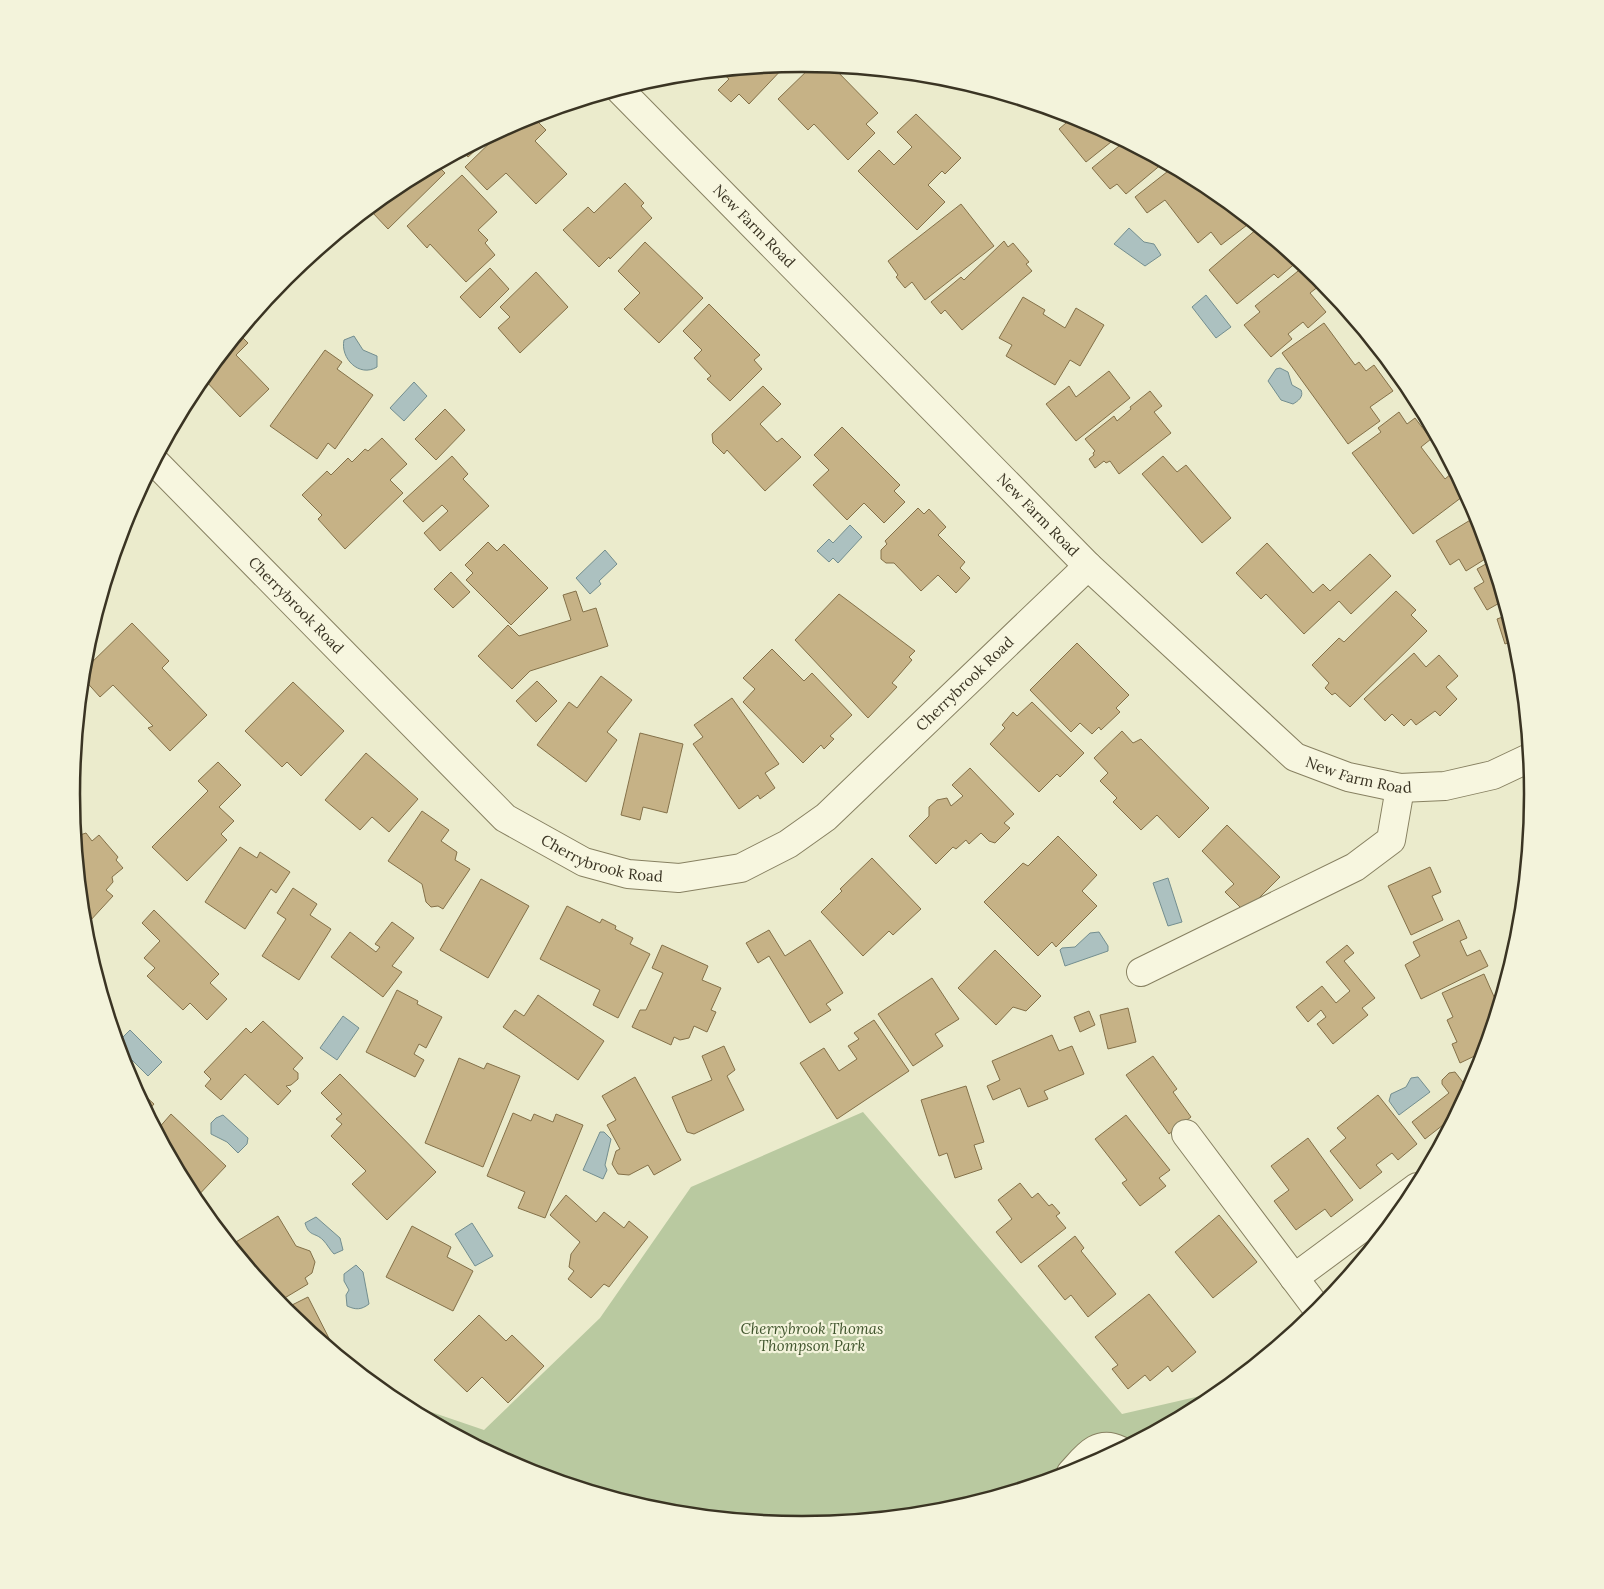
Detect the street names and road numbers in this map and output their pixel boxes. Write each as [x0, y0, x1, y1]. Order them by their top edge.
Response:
street label: New Farm Road [709, 180, 799, 272]
street label: New Farm Road [993, 469, 1083, 560]
street label: Cherrybrook Road [245, 553, 348, 657]
street label: Cherrybrook Road [912, 632, 1017, 735]
street label: New Farm Road [1303, 752, 1412, 797]
street label: Cherrybrook Road [538, 830, 664, 886]

